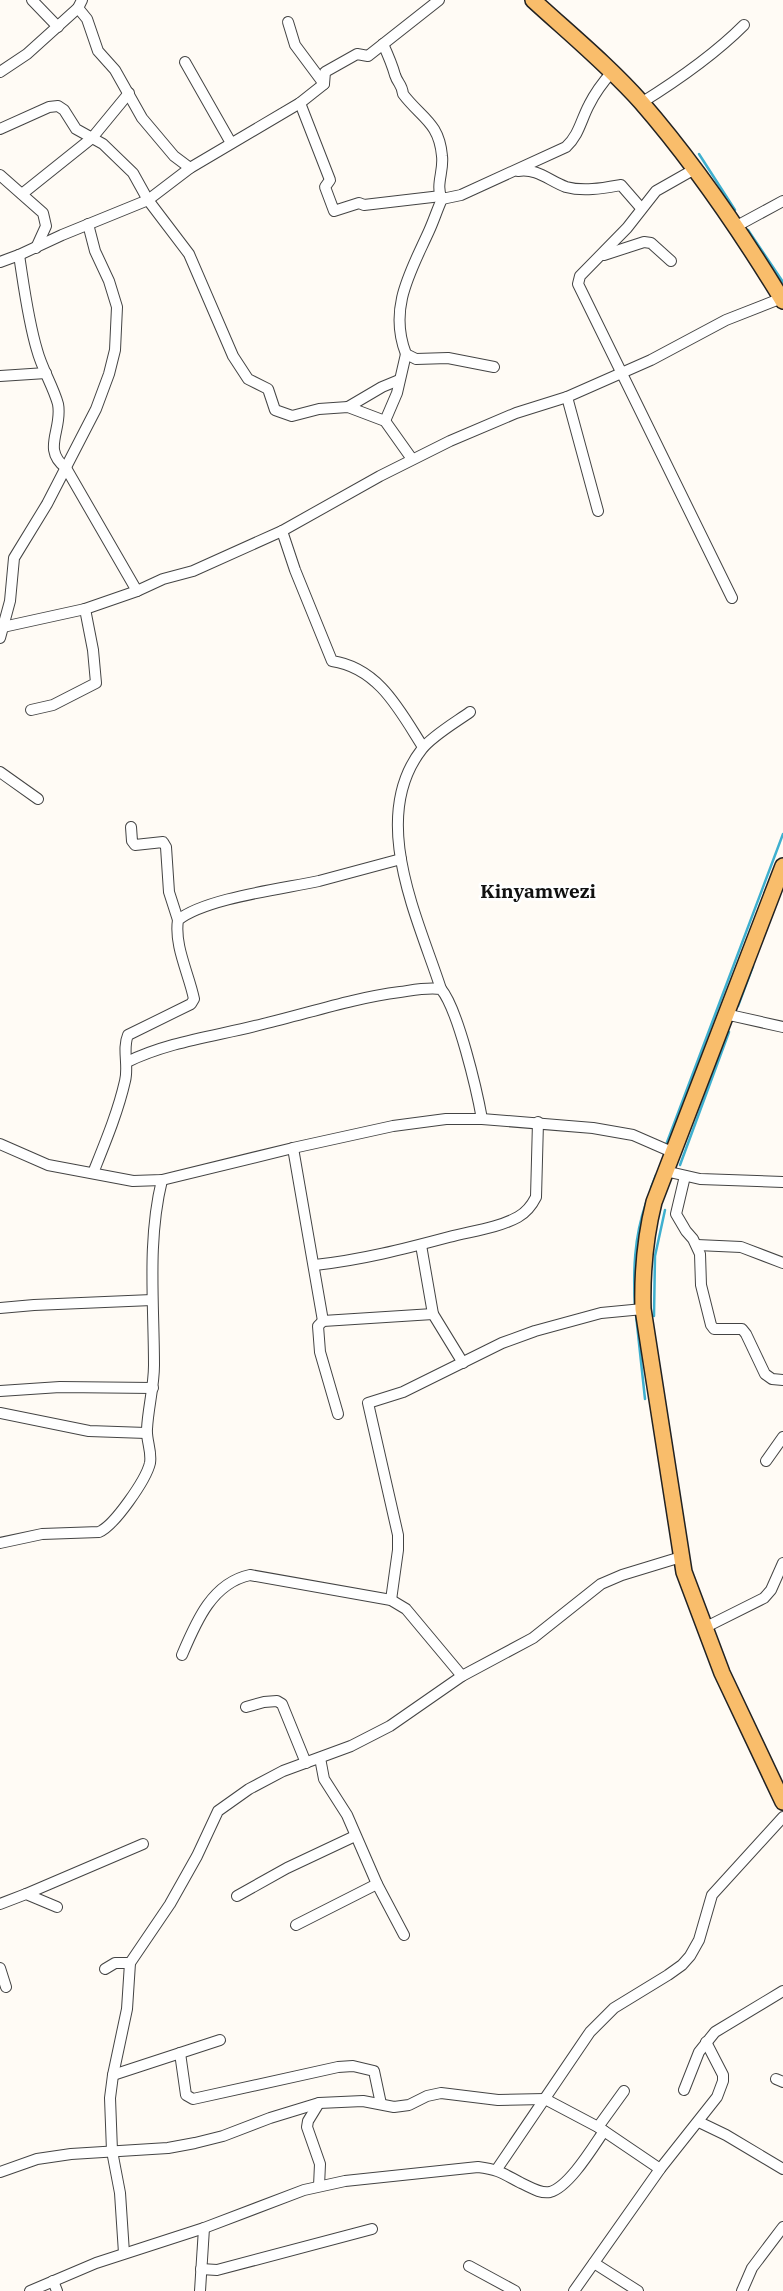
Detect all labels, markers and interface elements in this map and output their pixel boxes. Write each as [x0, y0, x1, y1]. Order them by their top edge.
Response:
district label: Kinyamwezi [480, 879, 596, 903]

